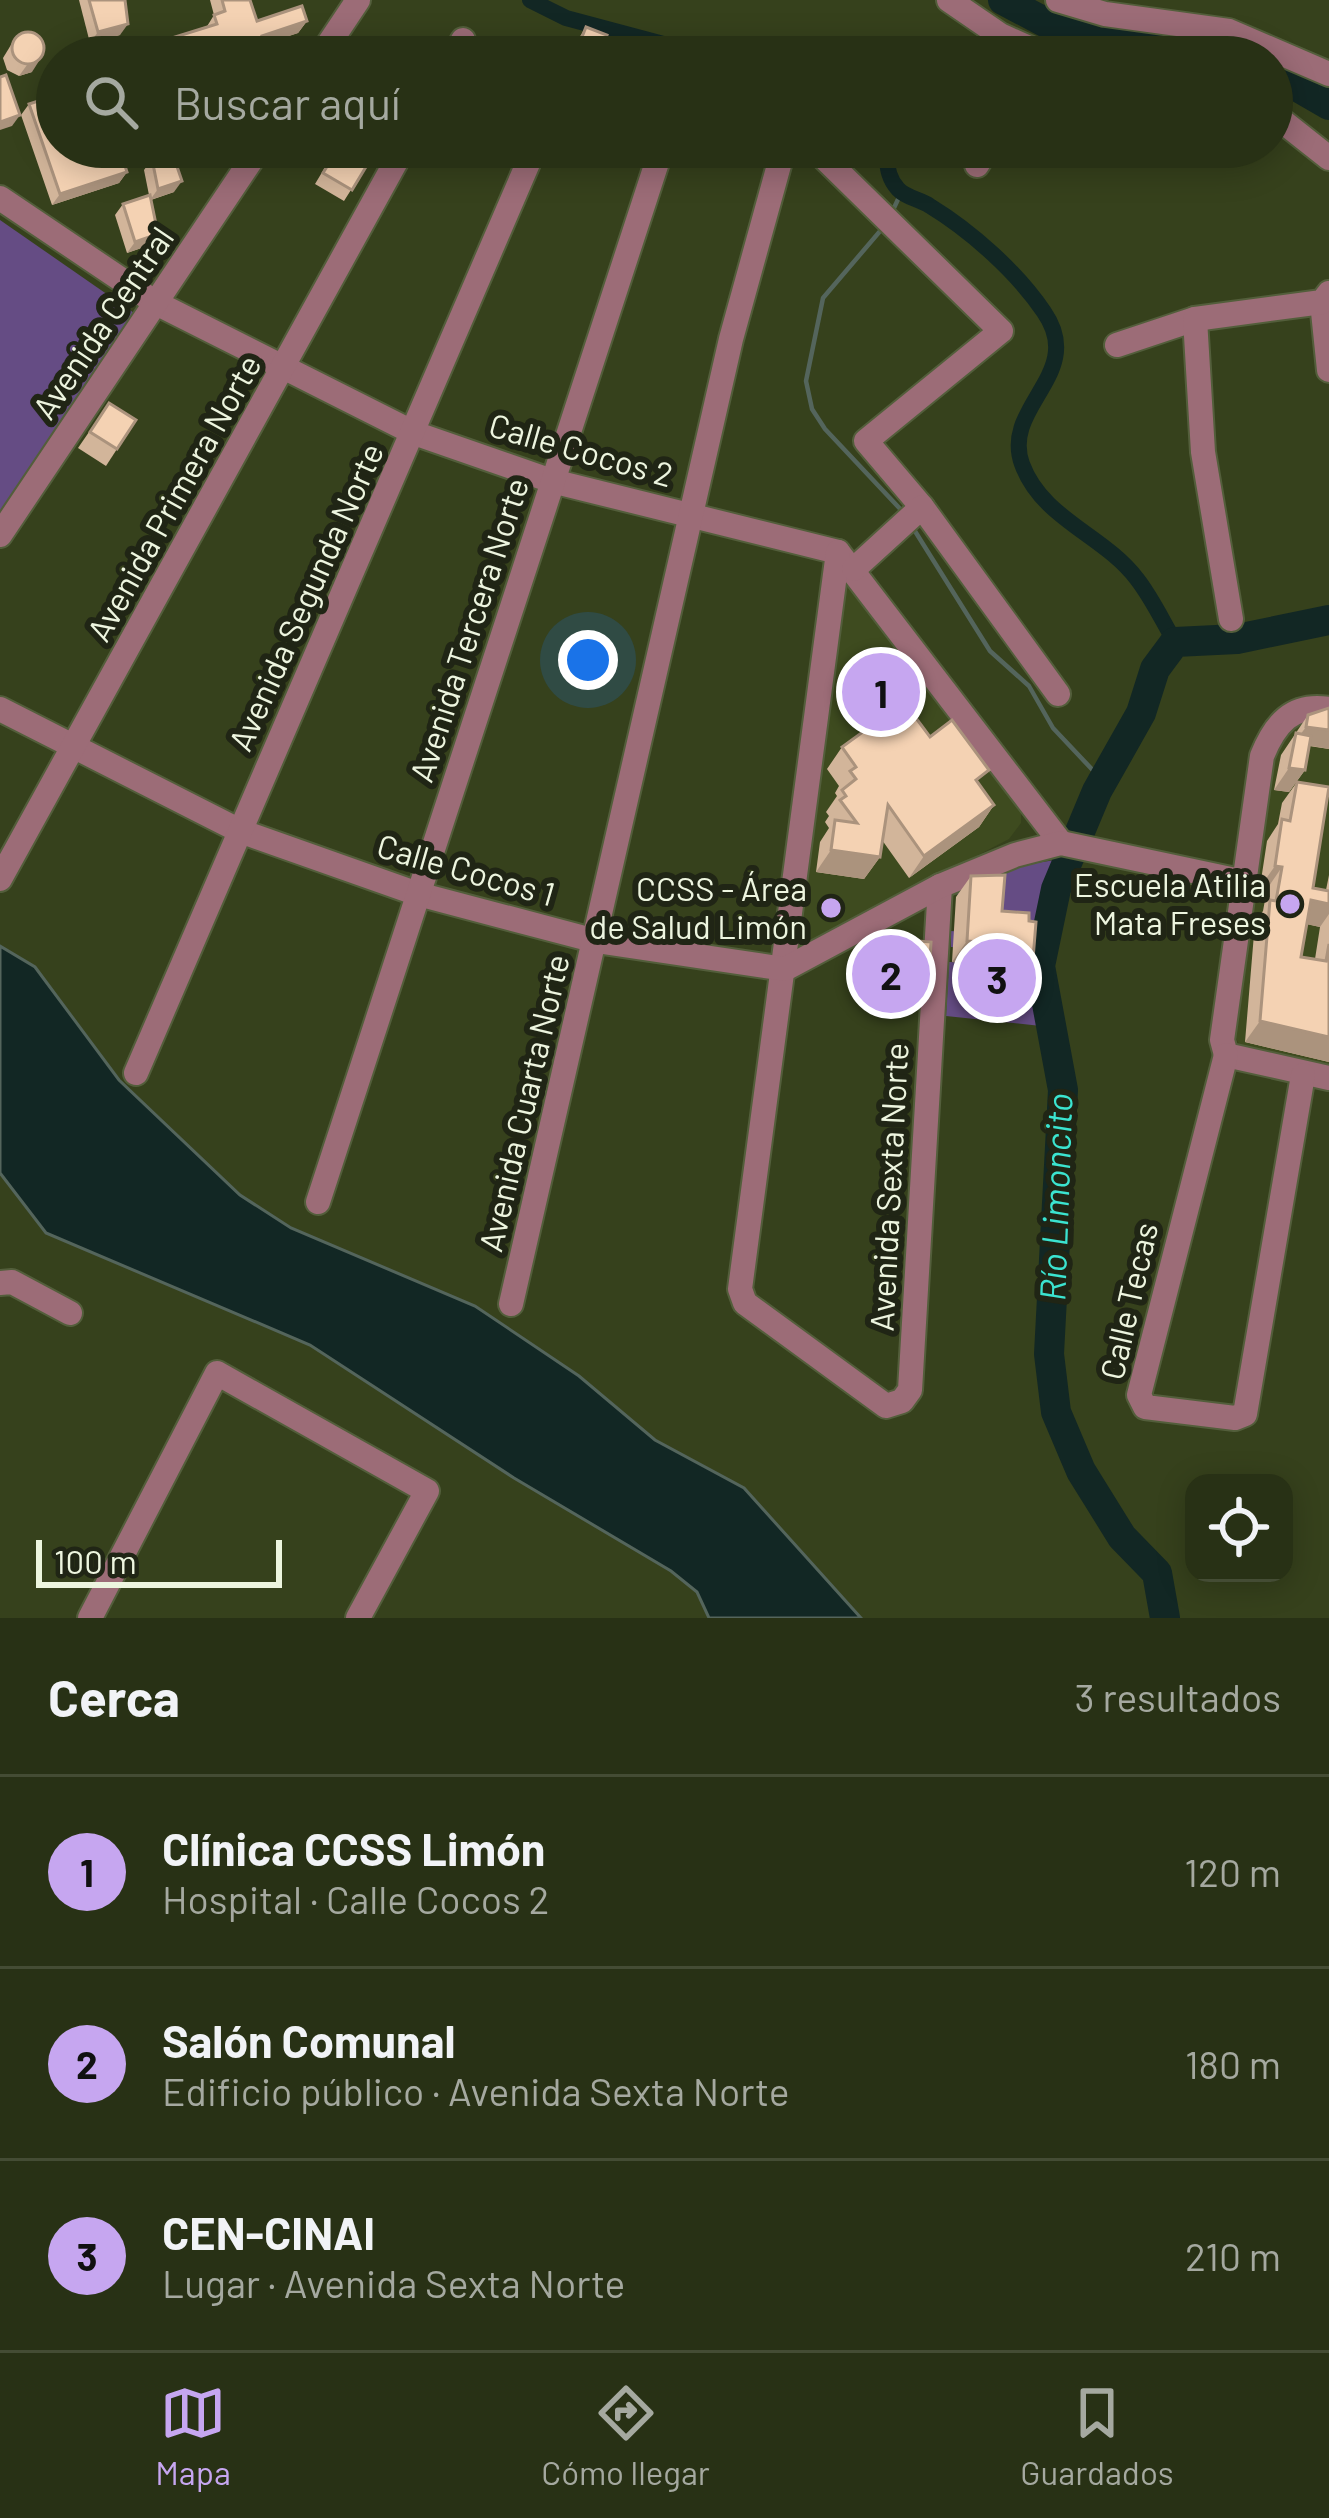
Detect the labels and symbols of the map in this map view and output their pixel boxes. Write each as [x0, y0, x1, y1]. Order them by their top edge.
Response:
street label: Avenida Central [23, 219, 181, 426]
street label: Avenida Primera Norte [78, 347, 269, 648]
street label: Calle Cocos 2 [485, 404, 678, 494]
street label: Avenida Segunda Norte [219, 437, 391, 757]
street label: Avenida Tercera Norte [400, 473, 536, 787]
your location [558, 630, 618, 690]
pin: 1 [842, 647, 920, 737]
street label: Calle Cocos 1 [373, 825, 560, 913]
place label: Escuela Atilia Mata Freses [1074, 864, 1266, 942]
place label: CCSS - Área de Salud Limón [589, 868, 807, 946]
marker: Escuela Atilia Mata Freses [1277, 891, 1303, 917]
marker: CCSS - Área de Salud Limón [818, 895, 844, 921]
pin: 2 [852, 929, 930, 1019]
pin: 3 [958, 933, 1036, 1023]
street label: Avenida Cuarta Norte [469, 950, 577, 1255]
street label: Avenida Sexta Norte [860, 1042, 916, 1332]
water label: Río Limoncito [1029, 1092, 1080, 1302]
street label: Calle Tecas [1091, 1218, 1166, 1383]
scale bar [36, 1534, 282, 1587]

